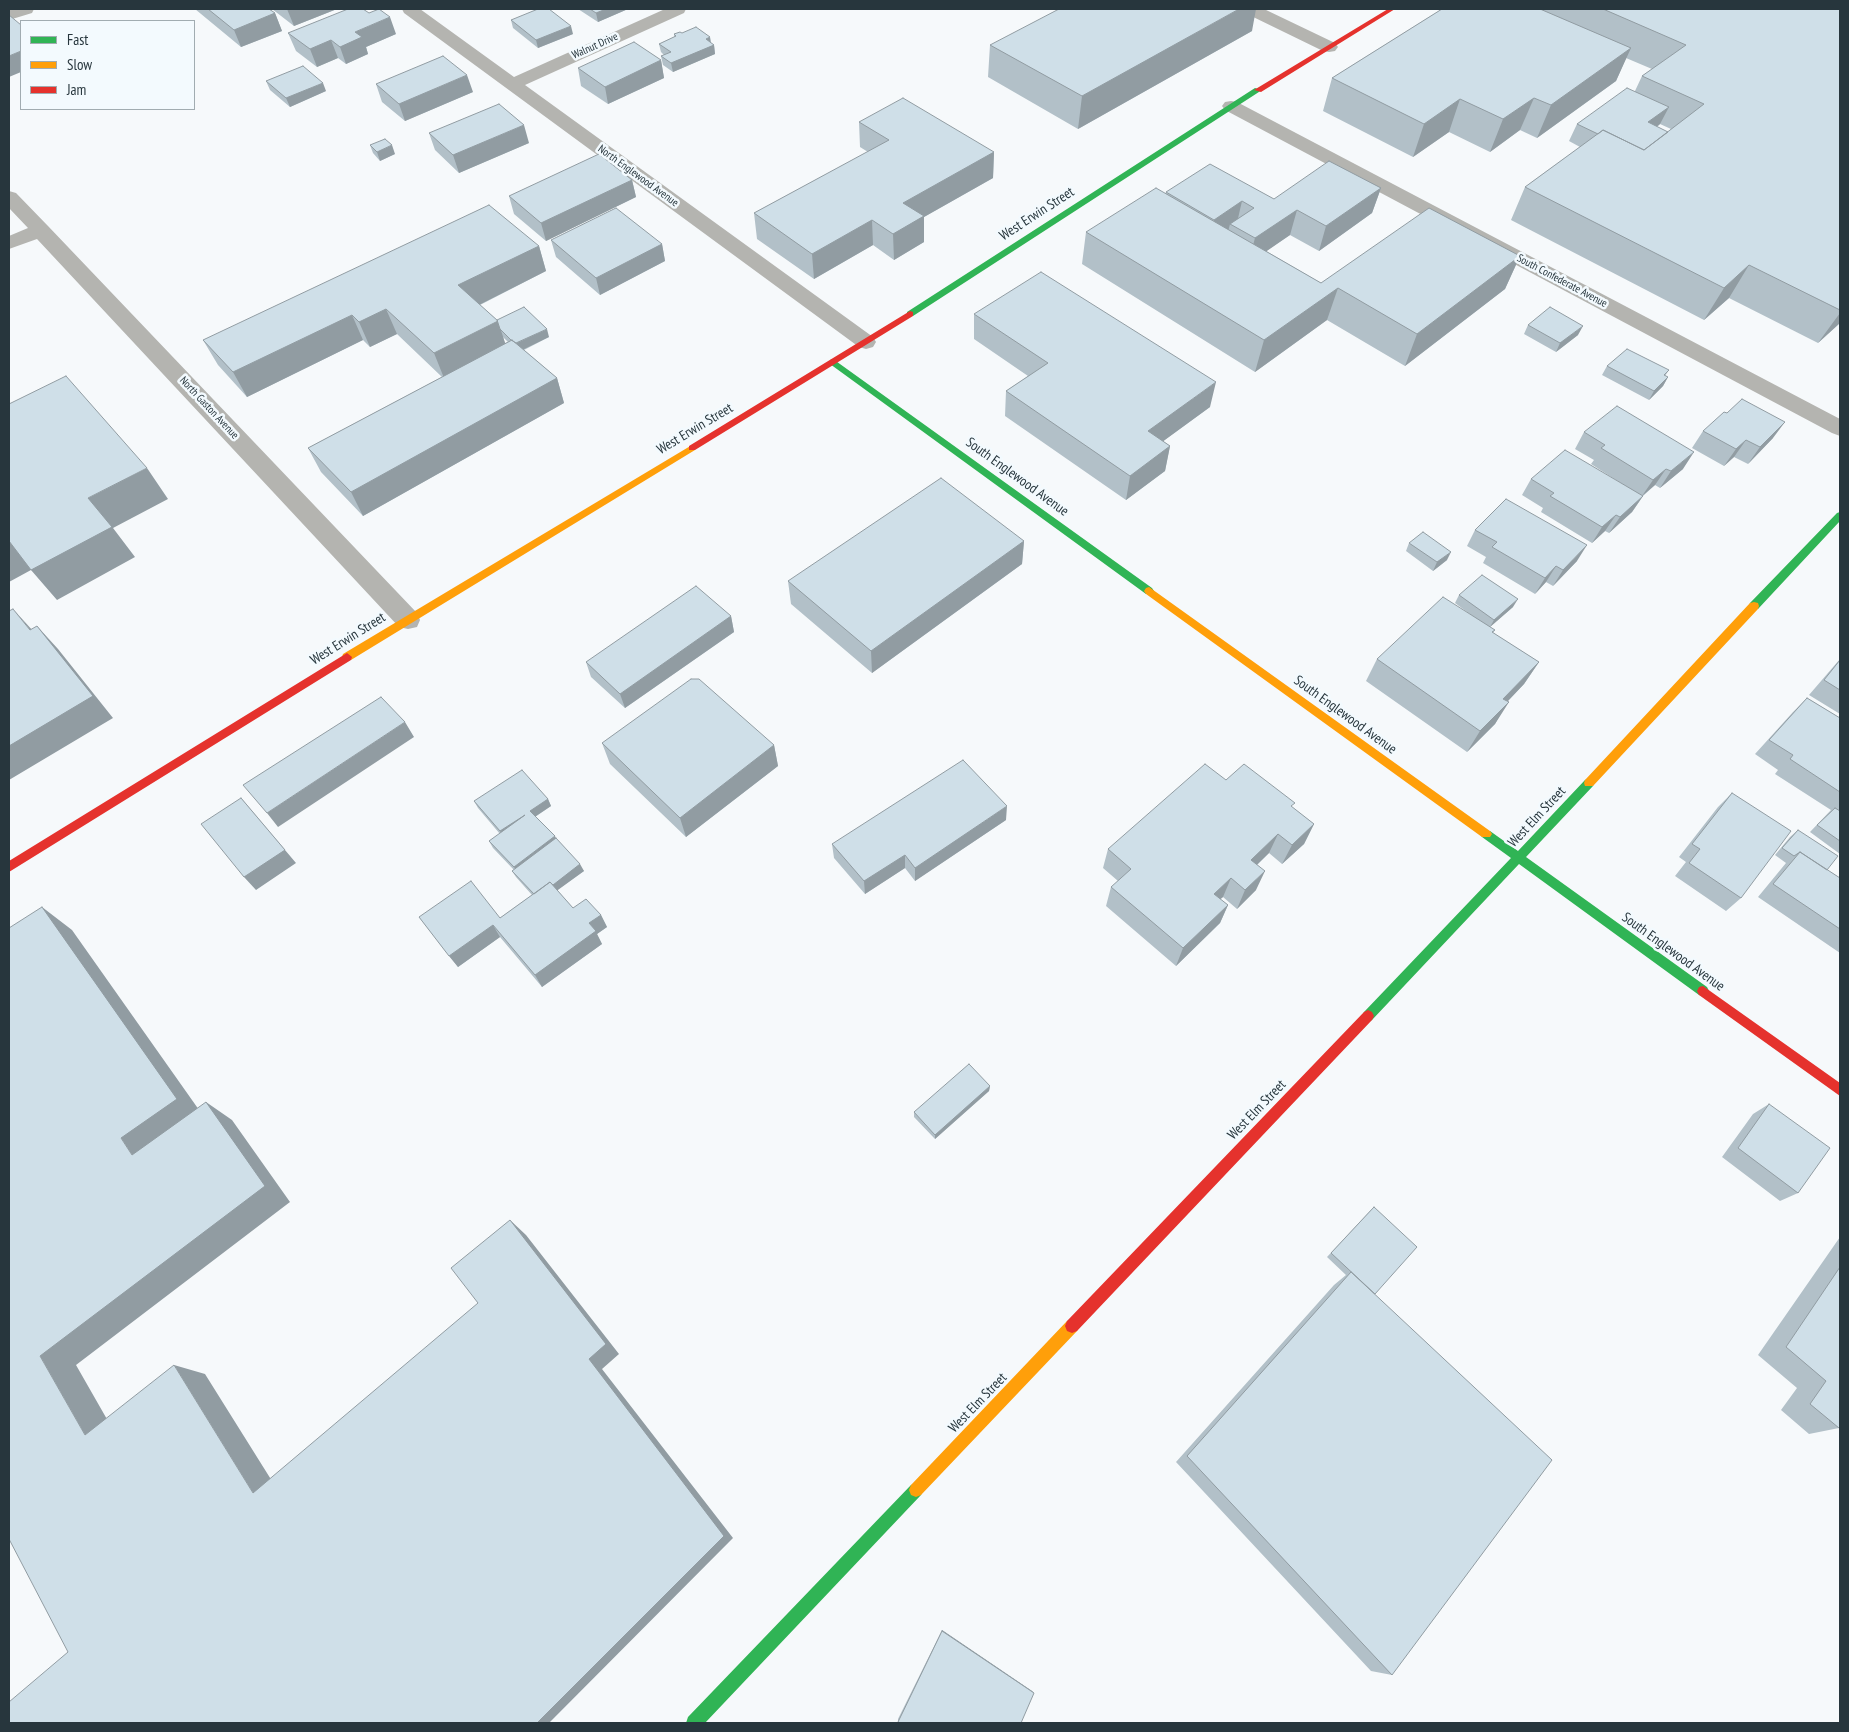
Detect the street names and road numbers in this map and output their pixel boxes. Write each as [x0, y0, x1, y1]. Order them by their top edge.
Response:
street label: Walnut Drive [570, 30, 620, 62]
street label: North Englewood Avenue [595, 142, 681, 210]
street label: West Erwin Street [997, 184, 1077, 244]
street label: South Confederate Avenue [1515, 252, 1609, 310]
street label: North Gaston Avenue [177, 374, 241, 442]
street label: West Erwin Street [654, 400, 736, 458]
street label: South Englewood Avenue [962, 434, 1072, 520]
street label: West Erwin Street [307, 609, 389, 669]
street label: South Englewood Avenue [1290, 672, 1400, 758]
street label: West Elm Street [1505, 783, 1569, 851]
street label: South Englewood Avenue [1618, 909, 1728, 995]
street label: West Elm Street [1224, 1077, 1290, 1143]
street label: West Elm Street [945, 1370, 1011, 1436]

